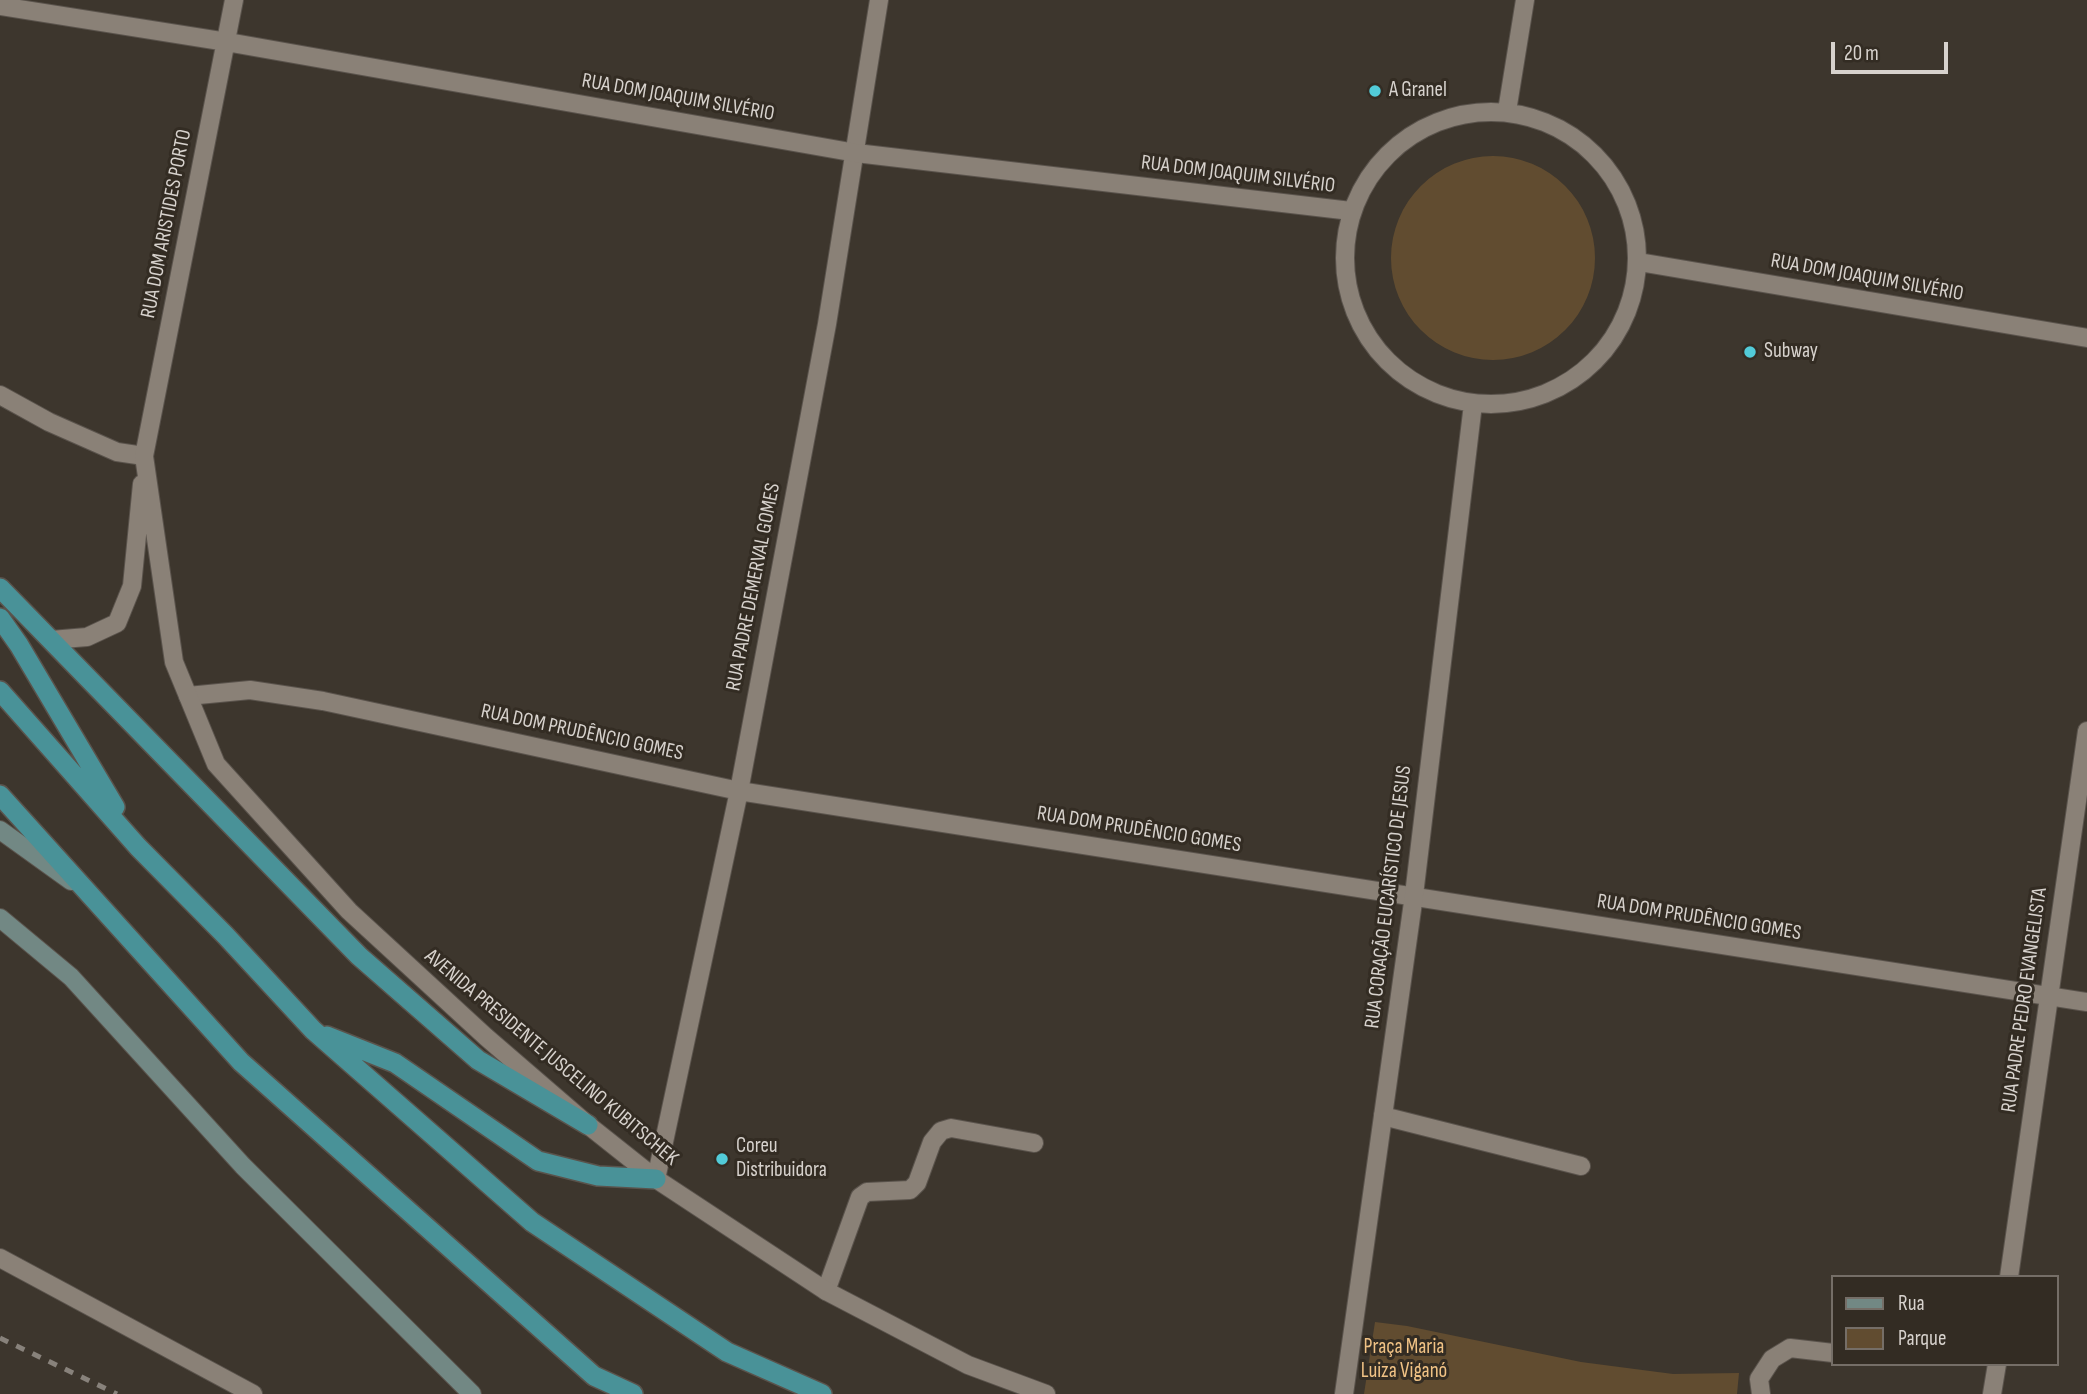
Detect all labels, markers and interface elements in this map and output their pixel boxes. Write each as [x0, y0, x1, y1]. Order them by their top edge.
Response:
scale bar [1835, 28, 1952, 72]
text: 20 m [1844, 41, 1879, 66]
street label: RUA DOM JOAQUIM SILVÉRIO [580, 69, 776, 127]
place label: A Granel [1389, 78, 1447, 104]
marker: A Granel [1367, 83, 1383, 99]
street label: RUA DOM ARISTIDES PORTO [136, 128, 198, 320]
street label: RUA DOM JOAQUIM SILVÉRIO [1140, 151, 1336, 199]
street label: RUA DOM JOAQUIM SILVÉRIO [1769, 249, 1965, 307]
place label: Subway [1764, 339, 1818, 365]
marker: Subway [1742, 344, 1758, 360]
street label: RUA PADRE DEMERVAL GOMES [721, 481, 787, 693]
street label: RUA DOM PRUDÊNCIO GOMES [478, 699, 686, 767]
street label: RUA CORAÇÃO EUCARÍSTICO DE JESUS [1360, 764, 1418, 1030]
street label: RUA DOM PRUDÊNCIO GOMES [1035, 801, 1243, 859]
street label: RUA PADRE PEDRO EVANGELISTA [1997, 886, 2053, 1114]
street label: RUA DOM PRUDÊNCIO GOMES [1595, 889, 1803, 947]
street label: AVENIDA PRESIDENTE JUSCELINO KUBITSCHEK [419, 944, 683, 1172]
place label: Coreu Distribuidora [736, 1134, 827, 1184]
marker: Coreu Distribuidora [714, 1151, 730, 1167]
legend [1832, 1275, 2059, 1366]
text: Rua [1898, 1291, 1925, 1316]
text: Parque [1898, 1326, 1946, 1351]
park label: Praça Maria Luiza Viganó [1361, 1335, 1447, 1385]

